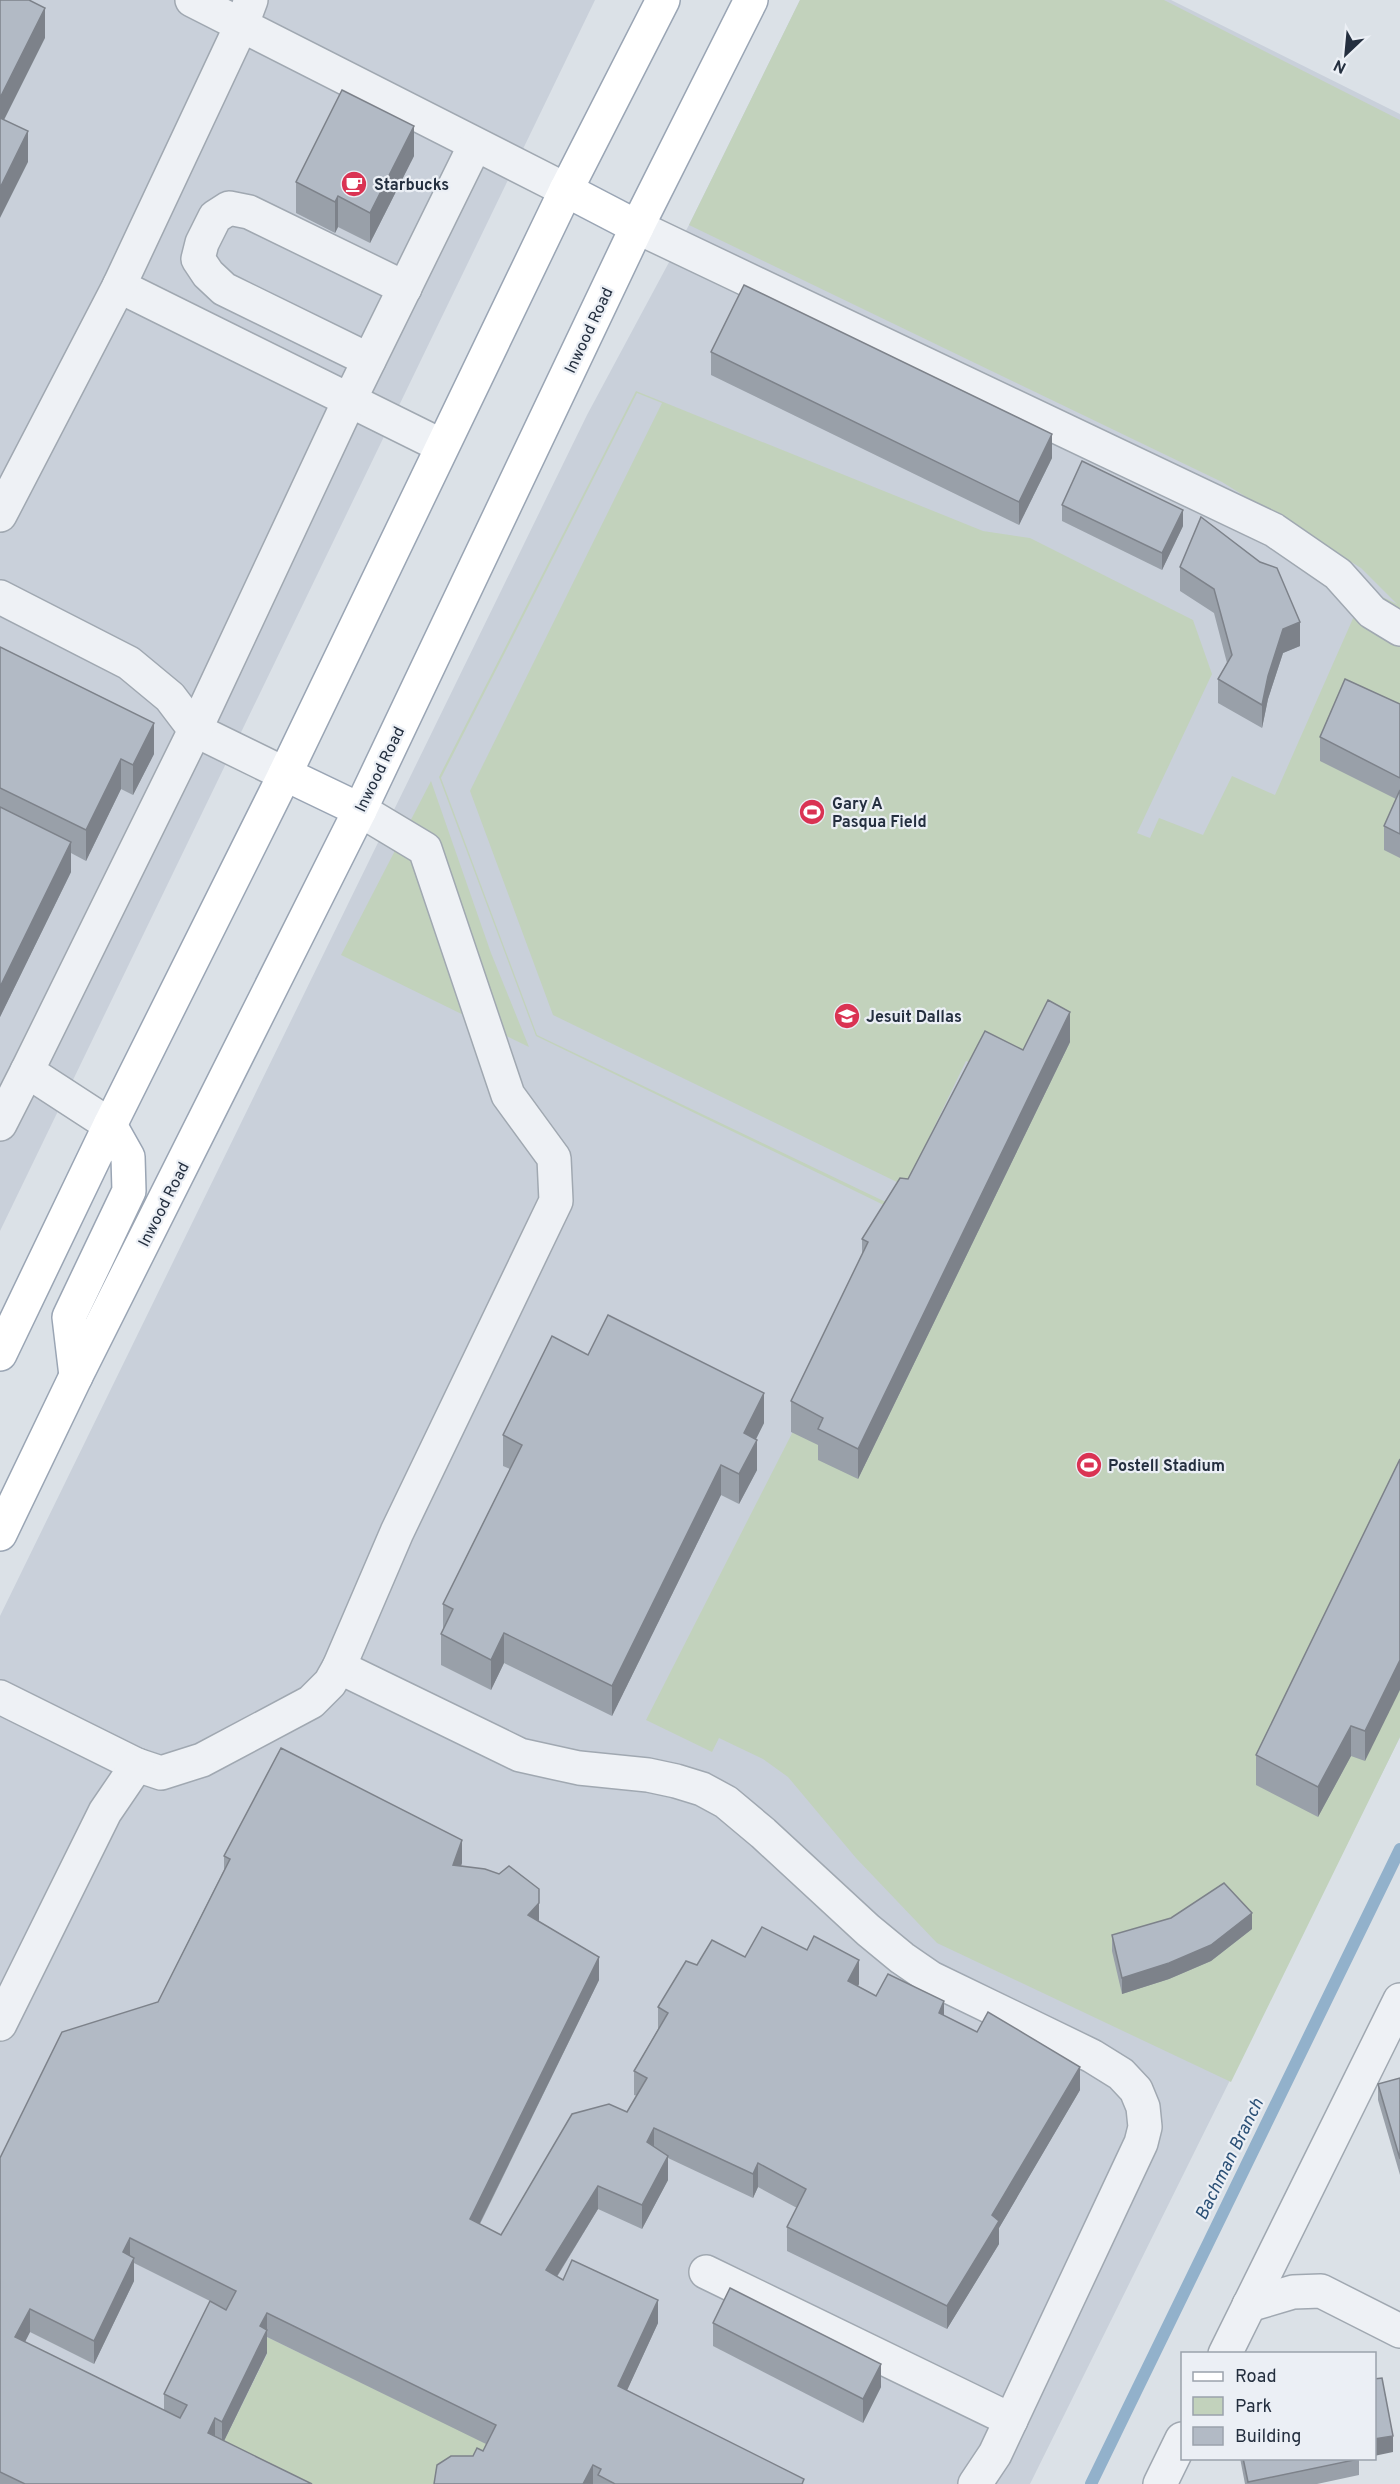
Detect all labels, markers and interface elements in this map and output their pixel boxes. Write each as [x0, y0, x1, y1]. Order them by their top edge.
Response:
north arrow [1316, 24, 1376, 84]
text: N [1331, 54, 1350, 77]
cafe icon: Starbucks [339, 169, 369, 199]
place label: Starbucks [374, 176, 449, 196]
street label: Inwood Road [561, 285, 618, 377]
street label: Inwood Road [351, 724, 410, 816]
place label: Gary A Pasqua Field [832, 795, 927, 833]
sports icon: Gary A Pasqua Field [797, 797, 827, 827]
school or university icon: Jesuit Dallas [832, 1001, 862, 1031]
place label: Jesuit Dallas [866, 1008, 962, 1028]
street label: Inwood Road [135, 1159, 195, 1251]
sports icon: Postell Stadium [1074, 1450, 1104, 1480]
place label: Postell Stadium [1108, 1457, 1225, 1477]
water label: Bachman Branch [1191, 2095, 1270, 2224]
legend [1181, 2352, 1376, 2460]
text: Road [1235, 2366, 1277, 2389]
text: Park [1235, 2396, 1272, 2419]
text: Building [1235, 2426, 1301, 2449]

